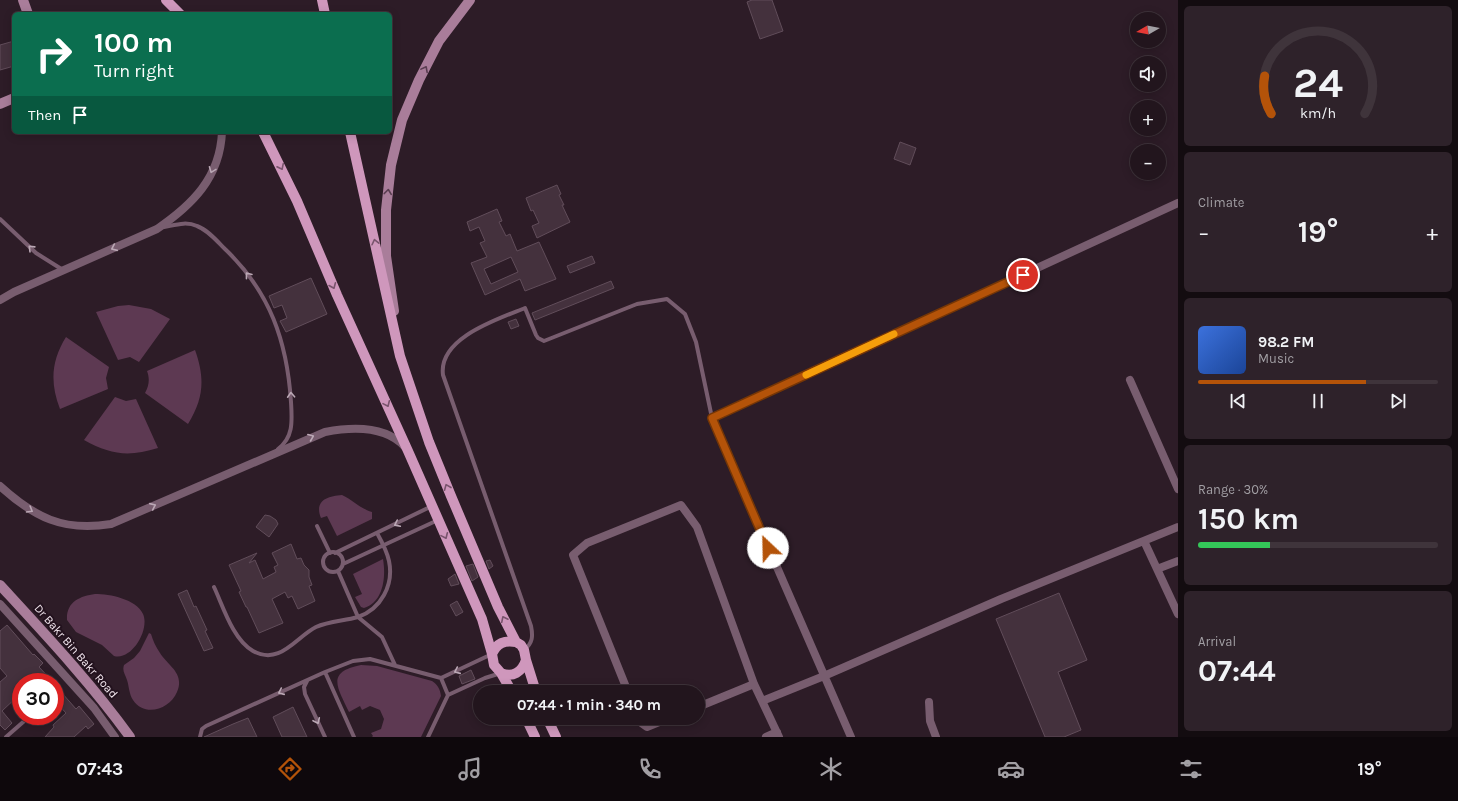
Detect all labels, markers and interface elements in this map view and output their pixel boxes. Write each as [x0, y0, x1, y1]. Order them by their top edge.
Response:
north arrow [1130, 12, 1166, 48]
map controls [1130, 12, 1166, 180]
text: 100 m [94, 26, 173, 59]
icon: right [28, 28, 80, 80]
button: sound [1130, 56, 1166, 92]
text: 24 [1293, 59, 1343, 107]
text: Turn right [94, 60, 174, 82]
one-way arrow [420, 65, 428, 73]
button: + [1130, 100, 1166, 136]
icon: arrive [69, 104, 91, 126]
text: km/h [1300, 105, 1336, 122]
text: Then [28, 106, 61, 124]
button: − [1130, 144, 1166, 180]
one-way arrow [276, 163, 284, 170]
one-way arrow [209, 166, 217, 173]
one-way arrow [383, 189, 392, 195]
text: Climate [1198, 195, 1244, 210]
text: 19° [1298, 214, 1338, 250]
text: − [1198, 220, 1210, 246]
text: + [1426, 220, 1438, 246]
one-way arrow [371, 239, 379, 245]
one-way arrow [110, 243, 118, 251]
one-way arrow [28, 245, 36, 253]
pin [1006, 258, 1040, 292]
icon: arrive [1012, 264, 1034, 286]
one-way arrow [245, 272, 252, 279]
one-way arrow [329, 282, 337, 289]
text: 98.2 FM [1258, 333, 1314, 351]
text: Music [1258, 351, 1294, 366]
icon: previous [1227, 390, 1249, 412]
icon: pause [1307, 390, 1329, 412]
icon: next [1387, 390, 1409, 412]
one-way arrow [286, 392, 295, 398]
one-way arrow [382, 400, 390, 408]
one-way arrow [307, 434, 314, 442]
text: Range · 30% [1198, 482, 1268, 497]
one-way arrow [444, 484, 452, 491]
text: 150 km [1198, 501, 1299, 537]
one-way arrow [149, 503, 157, 511]
one-way arrow [26, 505, 33, 513]
one-way arrow [394, 519, 401, 526]
position arrow [747, 527, 789, 569]
one-way arrow [440, 531, 448, 539]
street label: Dr Bakr Bin Bakr Road [31, 601, 121, 701]
one-way arrow [502, 616, 509, 624]
text: Arrival [1198, 634, 1236, 649]
text: 07:44 [1198, 653, 1276, 689]
one-way arrow [453, 666, 461, 674]
speed limit sign: 30 [12, 673, 64, 725]
one-way arrow [278, 687, 286, 695]
text: 07:44 · 1 min · 340 m [517, 696, 661, 714]
one-way arrow [312, 717, 320, 724]
icon: directions [276, 755, 304, 783]
icon: music [456, 755, 484, 783]
icon: phone [636, 755, 664, 783]
icon: climate [817, 755, 845, 783]
icon: car [997, 755, 1025, 783]
icon: filters [1177, 755, 1205, 783]
text: 07:43 [76, 758, 123, 780]
text: 19° [1357, 758, 1382, 780]

